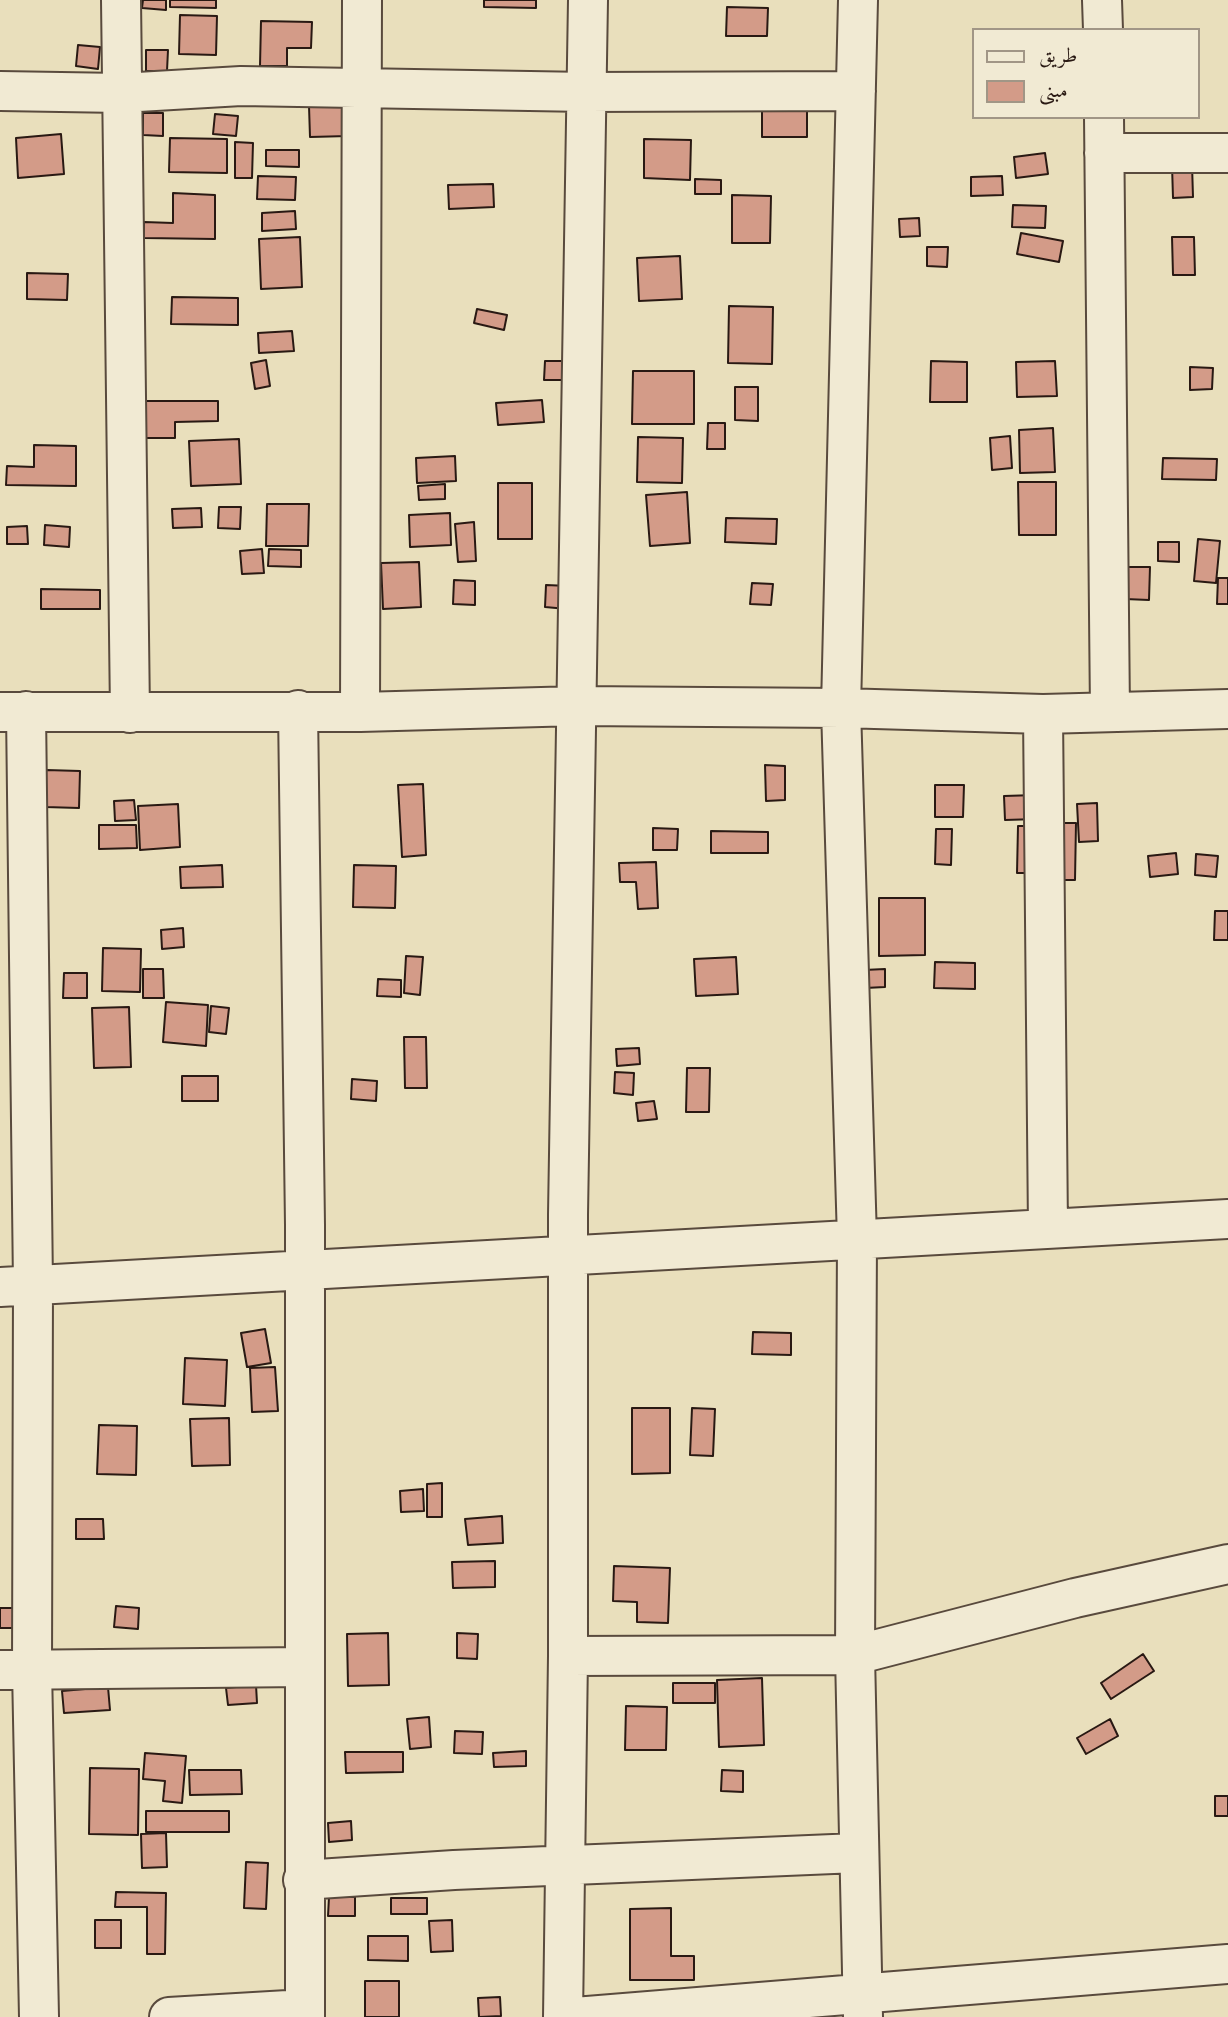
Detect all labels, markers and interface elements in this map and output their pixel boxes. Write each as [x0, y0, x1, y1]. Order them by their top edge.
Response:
legend [972, 28, 1200, 119]
text: طريق [1039, 43, 1077, 69]
text: مبنى [1039, 78, 1068, 104]

